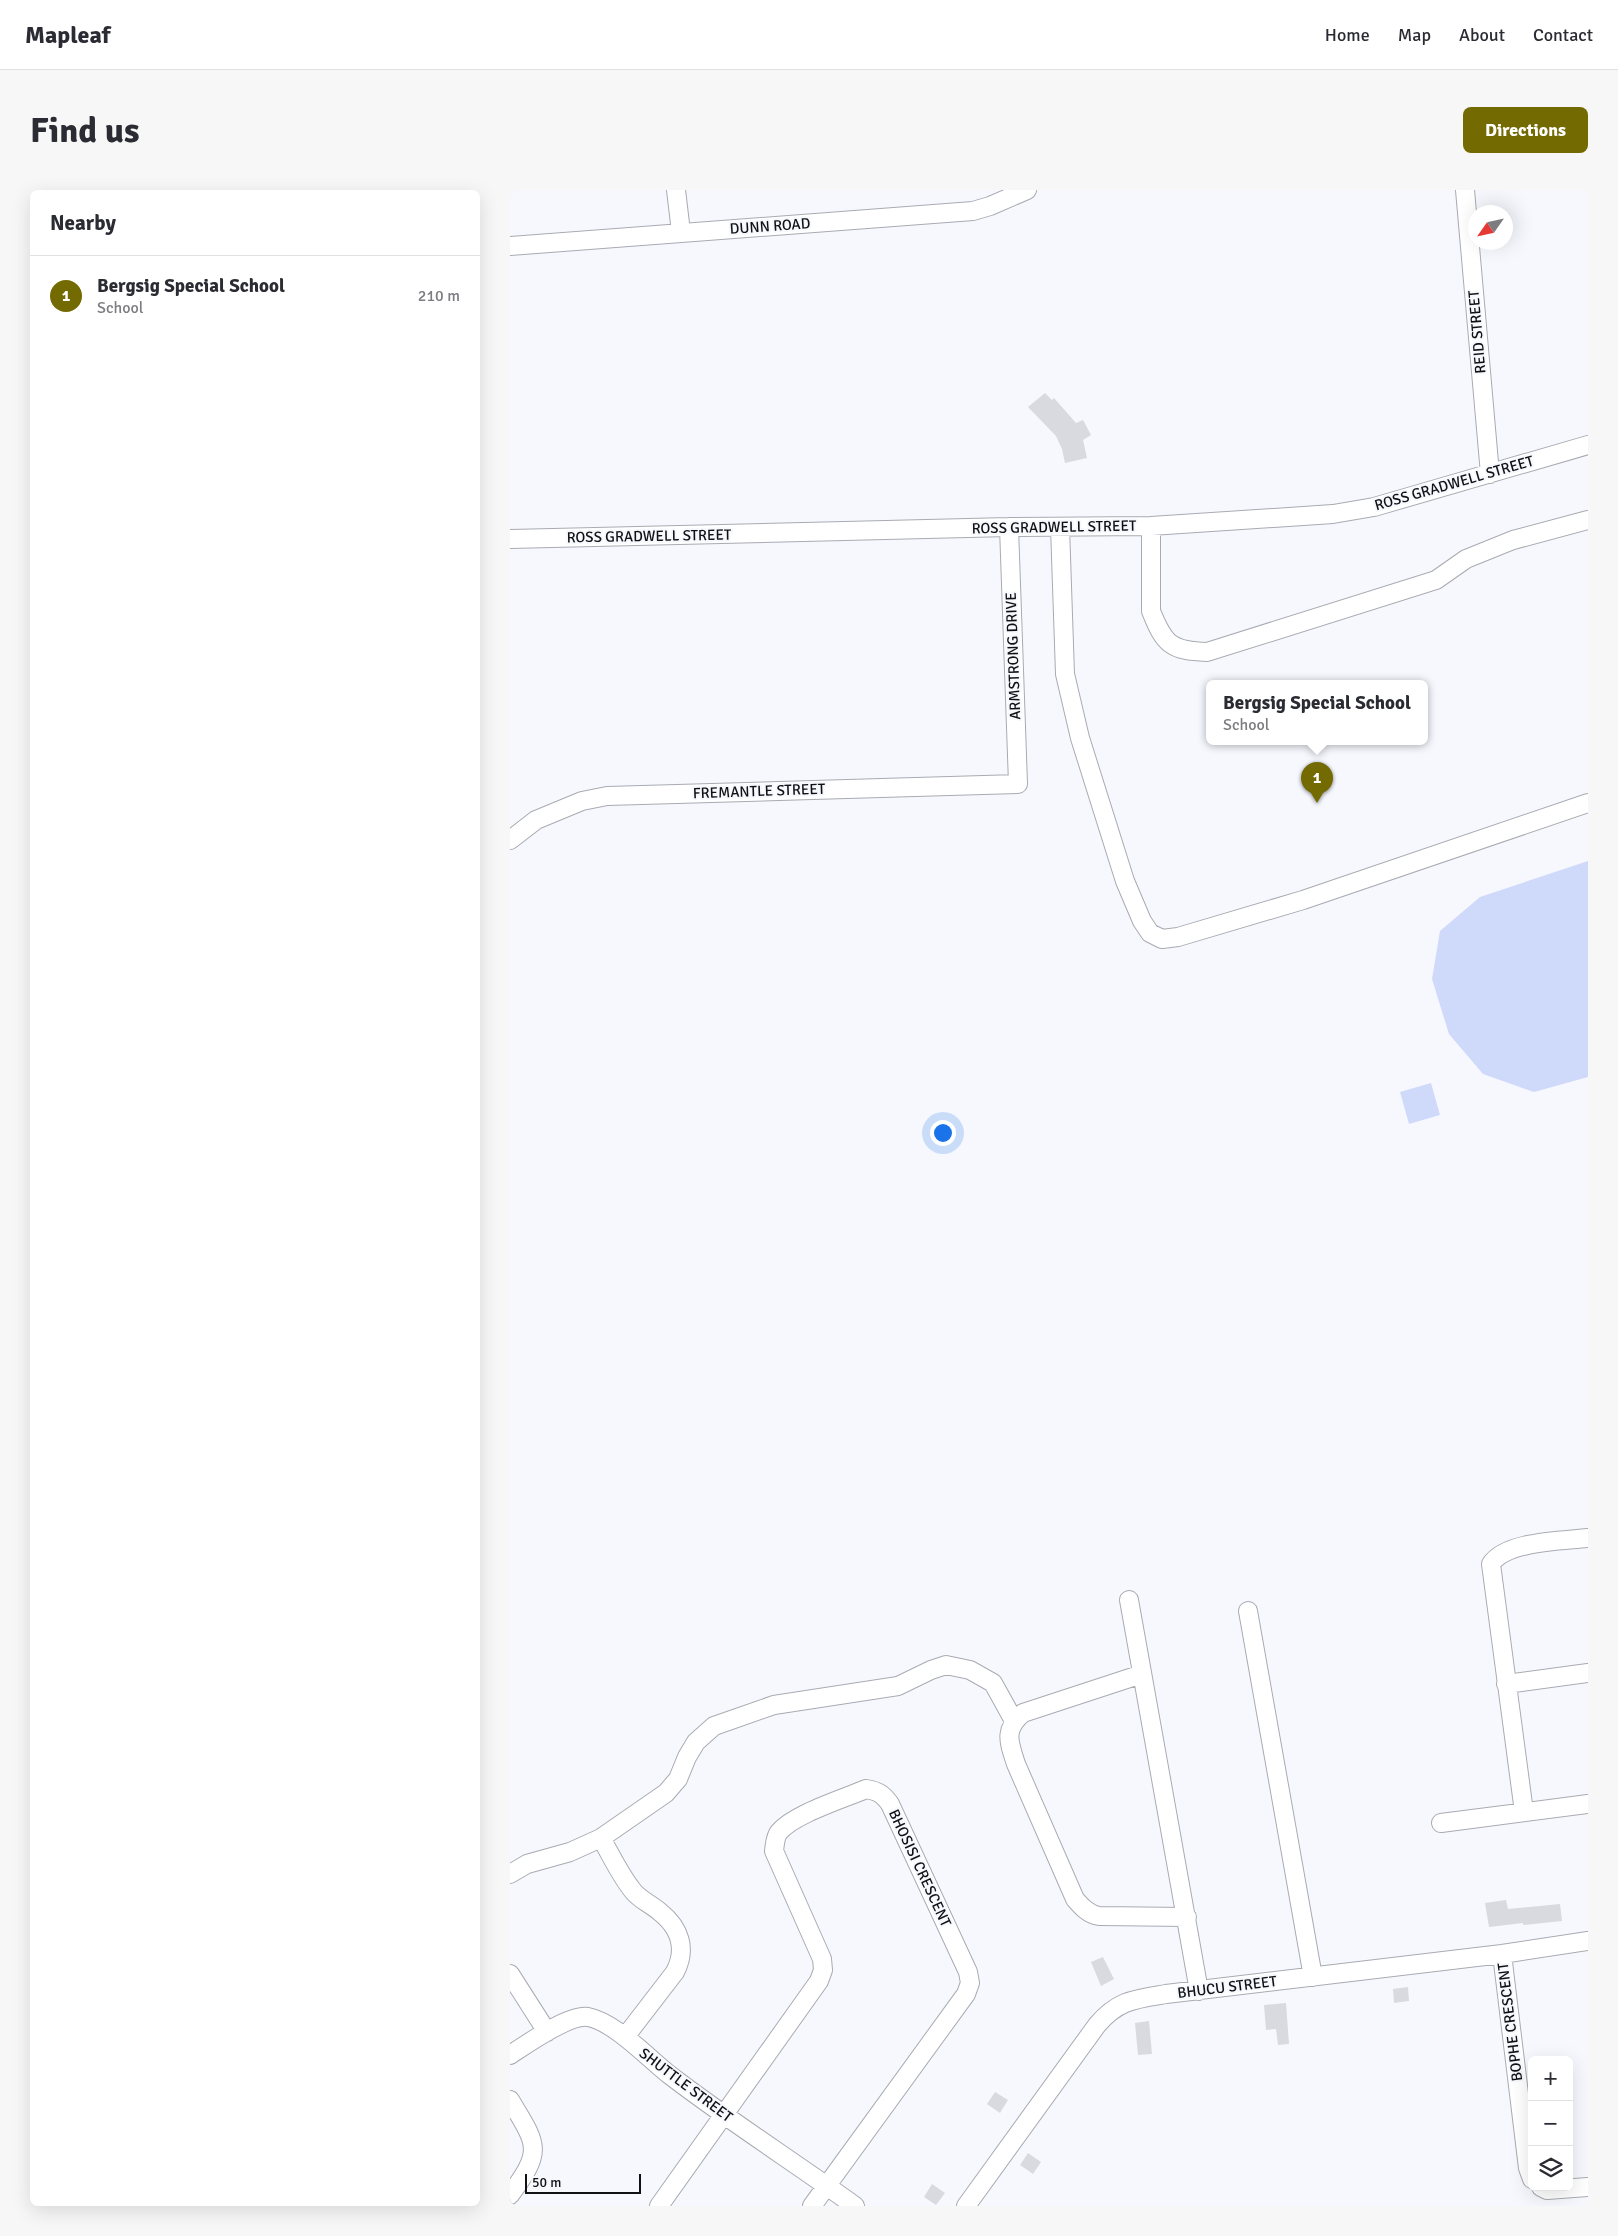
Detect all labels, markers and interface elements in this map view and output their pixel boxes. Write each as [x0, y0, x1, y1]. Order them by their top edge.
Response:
text: Mapleaf [25, 20, 110, 50]
text: Home [1325, 24, 1370, 46]
text: Map [1398, 24, 1431, 46]
text: About [1459, 24, 1505, 46]
text: Contact [1533, 24, 1593, 46]
button: Directions [1463, 107, 1588, 153]
text: Find us [30, 109, 140, 152]
north arrow [1468, 205, 1513, 250]
text: Nearby [50, 210, 116, 236]
street label: DUNN ROAD [729, 214, 811, 238]
text: Bergsig Special School [97, 274, 285, 298]
text: 1 [62, 286, 70, 306]
text: 210 m [418, 286, 460, 306]
street label: REID STREET [1464, 289, 1490, 374]
text: School [97, 298, 143, 318]
street label: ROSS GRADWELL STREET [1372, 451, 1536, 514]
street label: ROSS GRADWELL STREET [971, 517, 1137, 537]
street label: ROSS GRADWELL STREET [566, 526, 732, 546]
street label: ARMSTRONG DRIVE [1002, 592, 1024, 720]
popup [1206, 680, 1428, 745]
text: Bergsig Special School [1223, 691, 1411, 715]
text: School [1223, 715, 1270, 735]
pin: 1 [1301, 762, 1333, 803]
street label: FREMANTLE STREET [693, 780, 826, 802]
your location [930, 1120, 956, 1146]
street label: BHOSISI CRESCENT [885, 1806, 955, 1930]
street label: BOPHE CRESCENT [1494, 1961, 1526, 2082]
street label: BHUCU STREET [1176, 1972, 1278, 2002]
street label: SHUTTLE STREET [636, 2044, 737, 2126]
map controls [1528, 2056, 1573, 2191]
button: + [1528, 2056, 1573, 2101]
button: − [1528, 2101, 1573, 2146]
button: layers [1528, 2146, 1573, 2191]
scale bar [525, 2171, 641, 2194]
text: 50 m [532, 2174, 561, 2191]

